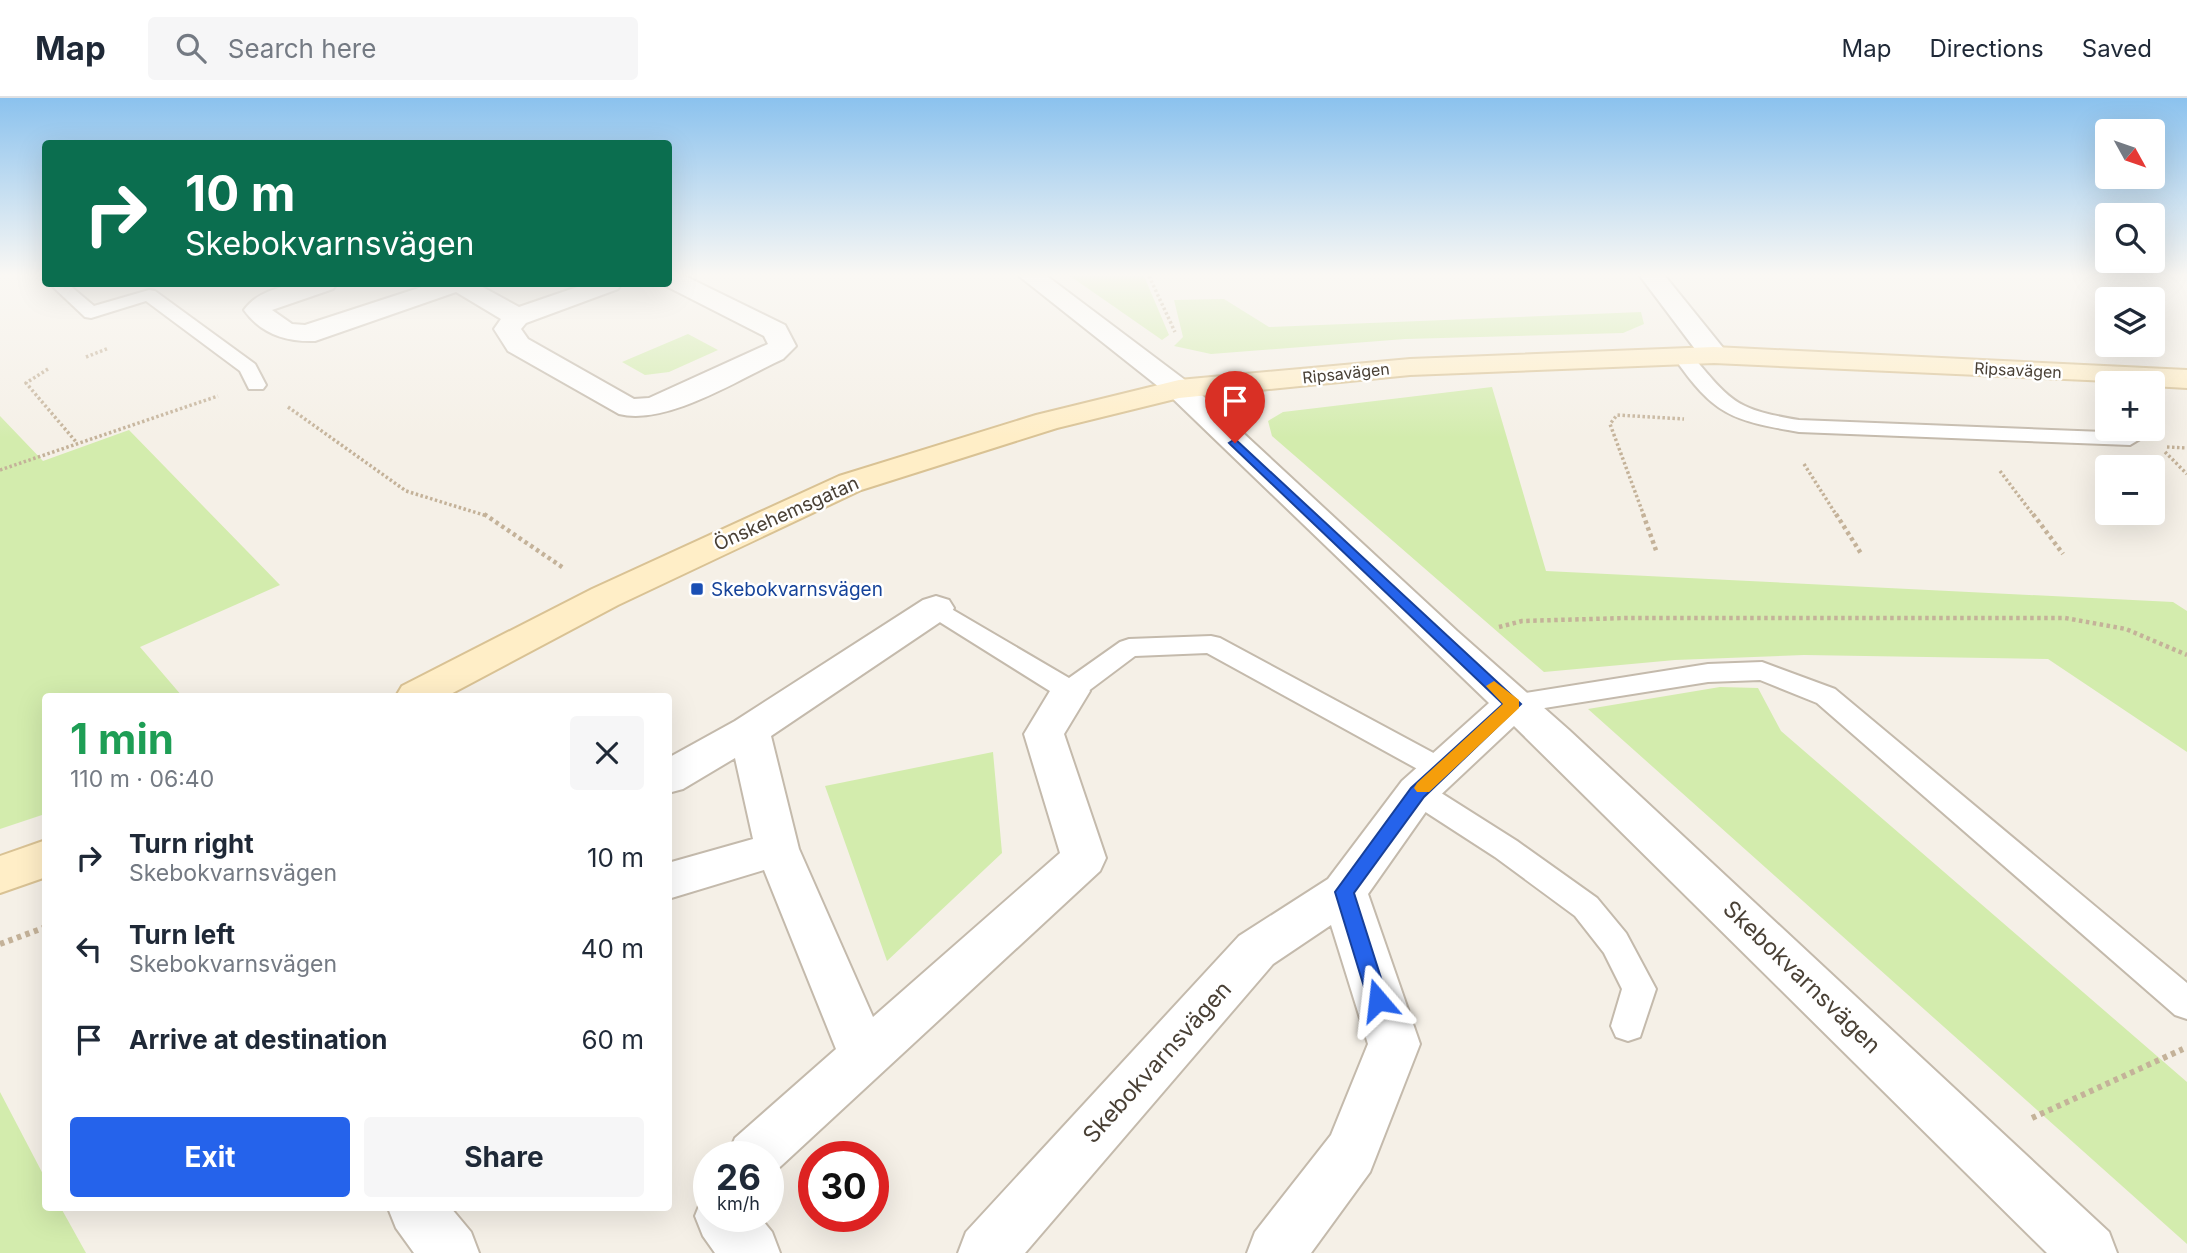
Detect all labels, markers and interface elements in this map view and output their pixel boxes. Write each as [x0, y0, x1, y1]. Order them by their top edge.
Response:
search box [148, 17, 638, 80]
text: Map [35, 28, 106, 68]
icon: search [172, 29, 210, 67]
text: Search here [228, 33, 376, 64]
text: Map [1842, 34, 1891, 63]
text: Directions [1929, 34, 2044, 63]
text: Saved [2082, 34, 2152, 63]
north arrow [2095, 119, 2165, 189]
map controls [2095, 119, 2165, 525]
text: 10 m [185, 164, 296, 223]
icon: right [70, 168, 161, 259]
button: search [2095, 203, 2165, 273]
text: Skebokvarnsvägen [185, 224, 475, 263]
button: layers [2095, 287, 2165, 357]
street label: Ripsavägen [1301, 358, 1391, 388]
street label: Ripsavägen [1974, 358, 2062, 382]
pin [1205, 371, 1265, 443]
button: + [2095, 371, 2165, 441]
icon: arrive [1216, 382, 1254, 420]
button: − [2095, 455, 2165, 525]
street label: Önskehemsgatan [710, 471, 862, 556]
place label: Skebokvarnsvägen [711, 578, 883, 601]
marker: Skebokvarnsvägen [689, 581, 705, 597]
text: 1 min [70, 713, 174, 764]
button: close [570, 716, 644, 790]
text: 110 m · 06:40 [70, 765, 214, 793]
text: Turn right [129, 828, 254, 859]
icon: right [70, 839, 108, 877]
text: 10 m [587, 842, 644, 873]
text: Skebokvarnsvägen [129, 859, 337, 887]
street label: Skebokvarnsvägen [1717, 895, 1887, 1059]
text: Turn left [129, 919, 235, 950]
icon: left [70, 930, 108, 968]
text: 40 m [581, 933, 644, 964]
text: Skebokvarnsvägen [129, 950, 337, 978]
position arrow [1341, 963, 1415, 1037]
street label: Skebokvarnsvägen [1077, 975, 1237, 1149]
icon: arrive [70, 1021, 108, 1059]
text: Arrive at destination [129, 1024, 388, 1055]
text: 60 m [581, 1024, 644, 1055]
button: Exit [70, 1117, 350, 1197]
button: Share [364, 1117, 644, 1197]
speed limit sign: 30 [798, 1141, 889, 1232]
text: 26 [716, 1156, 761, 1198]
text: km/h [717, 1193, 760, 1214]

